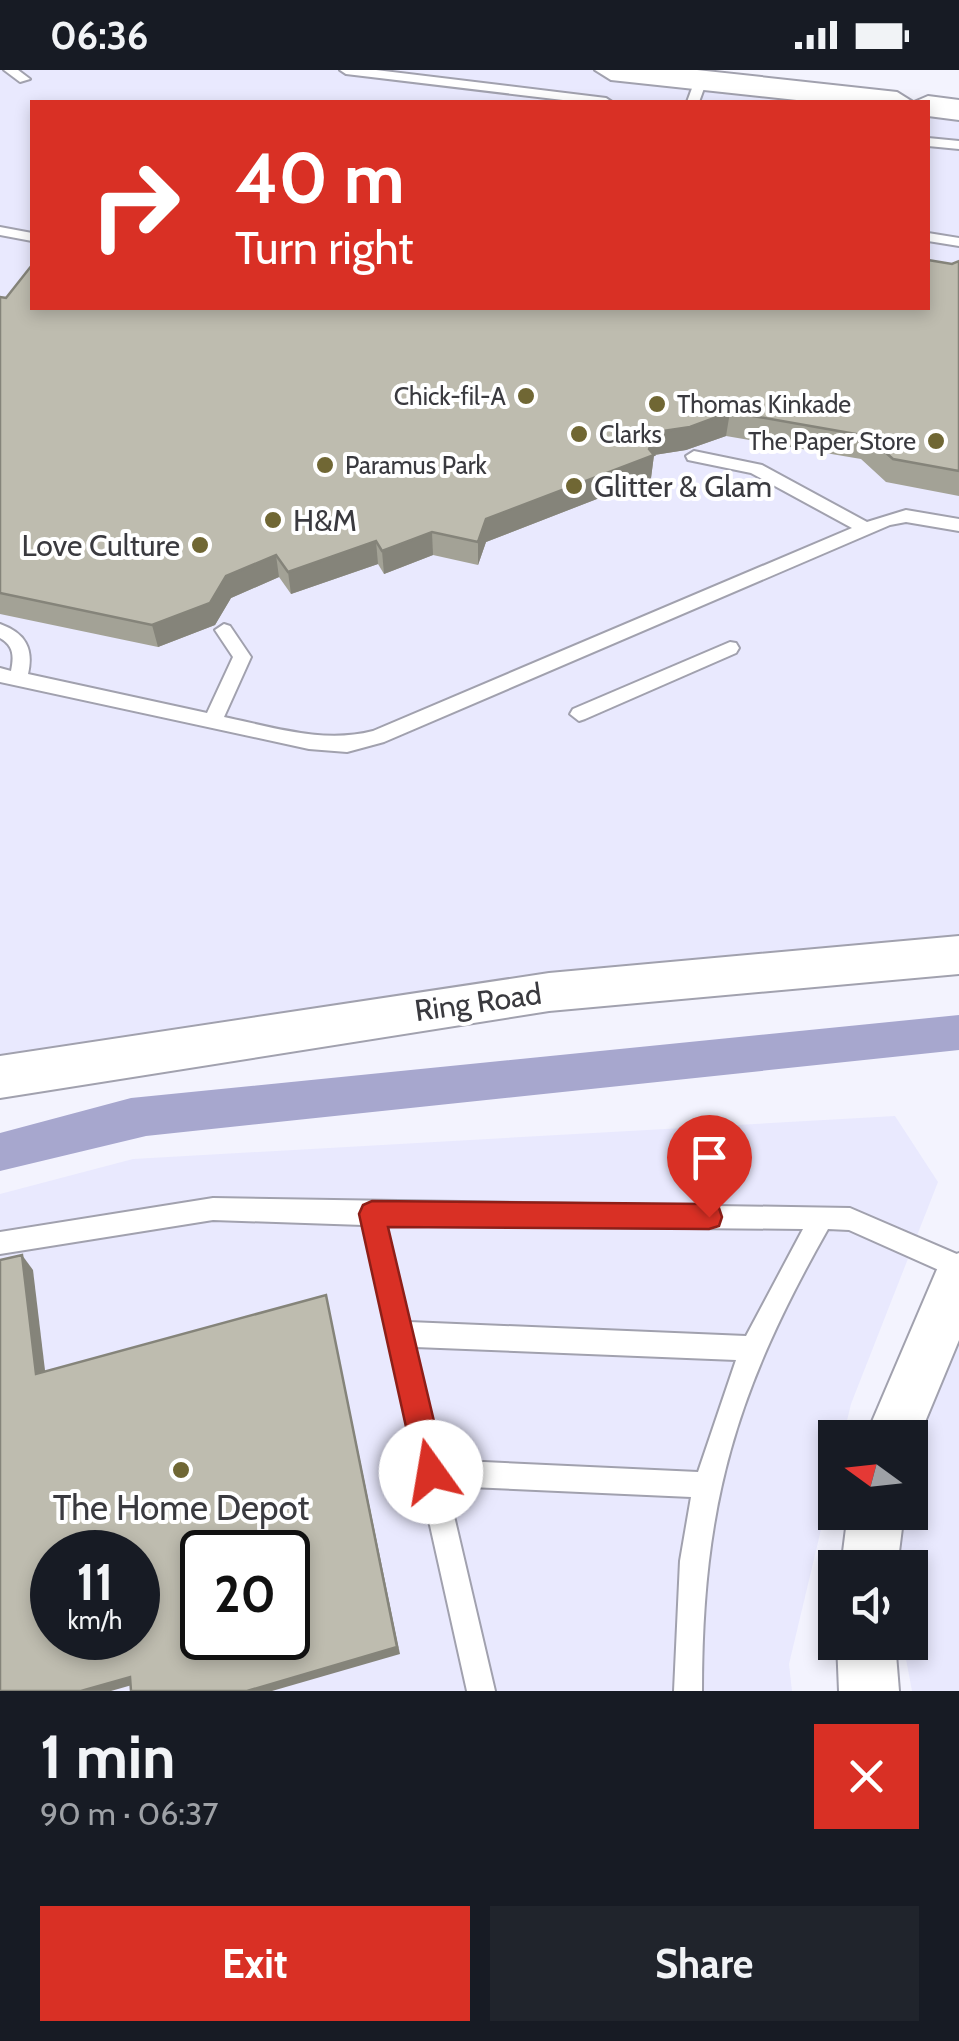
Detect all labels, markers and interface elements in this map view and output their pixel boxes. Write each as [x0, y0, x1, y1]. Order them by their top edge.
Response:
text: 06:36 [50, 12, 148, 59]
text: 40 m [235, 135, 404, 221]
icon: right [70, 140, 200, 270]
text: Turn right [235, 221, 414, 275]
place label: Chick-fil-A [394, 381, 507, 411]
marker: Chick-fil-A [515, 385, 537, 407]
place label: Thomas Kinkade [677, 389, 851, 419]
marker: Thomas Kinkade [646, 393, 668, 415]
place label: Clarks [599, 419, 662, 449]
marker: Clarks [568, 423, 590, 445]
place label: The Paper Store [748, 426, 916, 456]
marker: The Paper Store [925, 430, 947, 452]
place label: Paramus Park [345, 450, 488, 480]
marker: Paramus Park [314, 454, 336, 476]
place label: Glitter & Glam [594, 468, 772, 505]
marker: Glitter & Glam [563, 475, 585, 497]
place label: H&M [293, 502, 357, 539]
marker: H&M [262, 509, 284, 531]
place label: Love Culture [21, 527, 180, 564]
marker: Love Culture [189, 534, 211, 556]
street label: Ring Road [412, 975, 544, 1029]
pin [667, 1115, 752, 1218]
icon: arrive [682, 1130, 737, 1185]
position arrow [379, 1420, 483, 1524]
north arrow [818, 1420, 928, 1530]
map controls [818, 1420, 928, 1660]
marker: The Home Depot [170, 1459, 192, 1481]
place label: The Home Depot [53, 1486, 310, 1529]
speed limit sign: 20 [180, 1530, 310, 1660]
button: sound [818, 1550, 928, 1660]
text: 11 [77, 1552, 113, 1613]
text: km/h [68, 1605, 122, 1635]
text: 1 min [40, 1720, 175, 1793]
button: close [814, 1724, 919, 1829]
text: 90 m · 06:37 [40, 1794, 218, 1833]
button: Exit [40, 1906, 470, 2021]
button: Share [490, 1906, 919, 2021]

